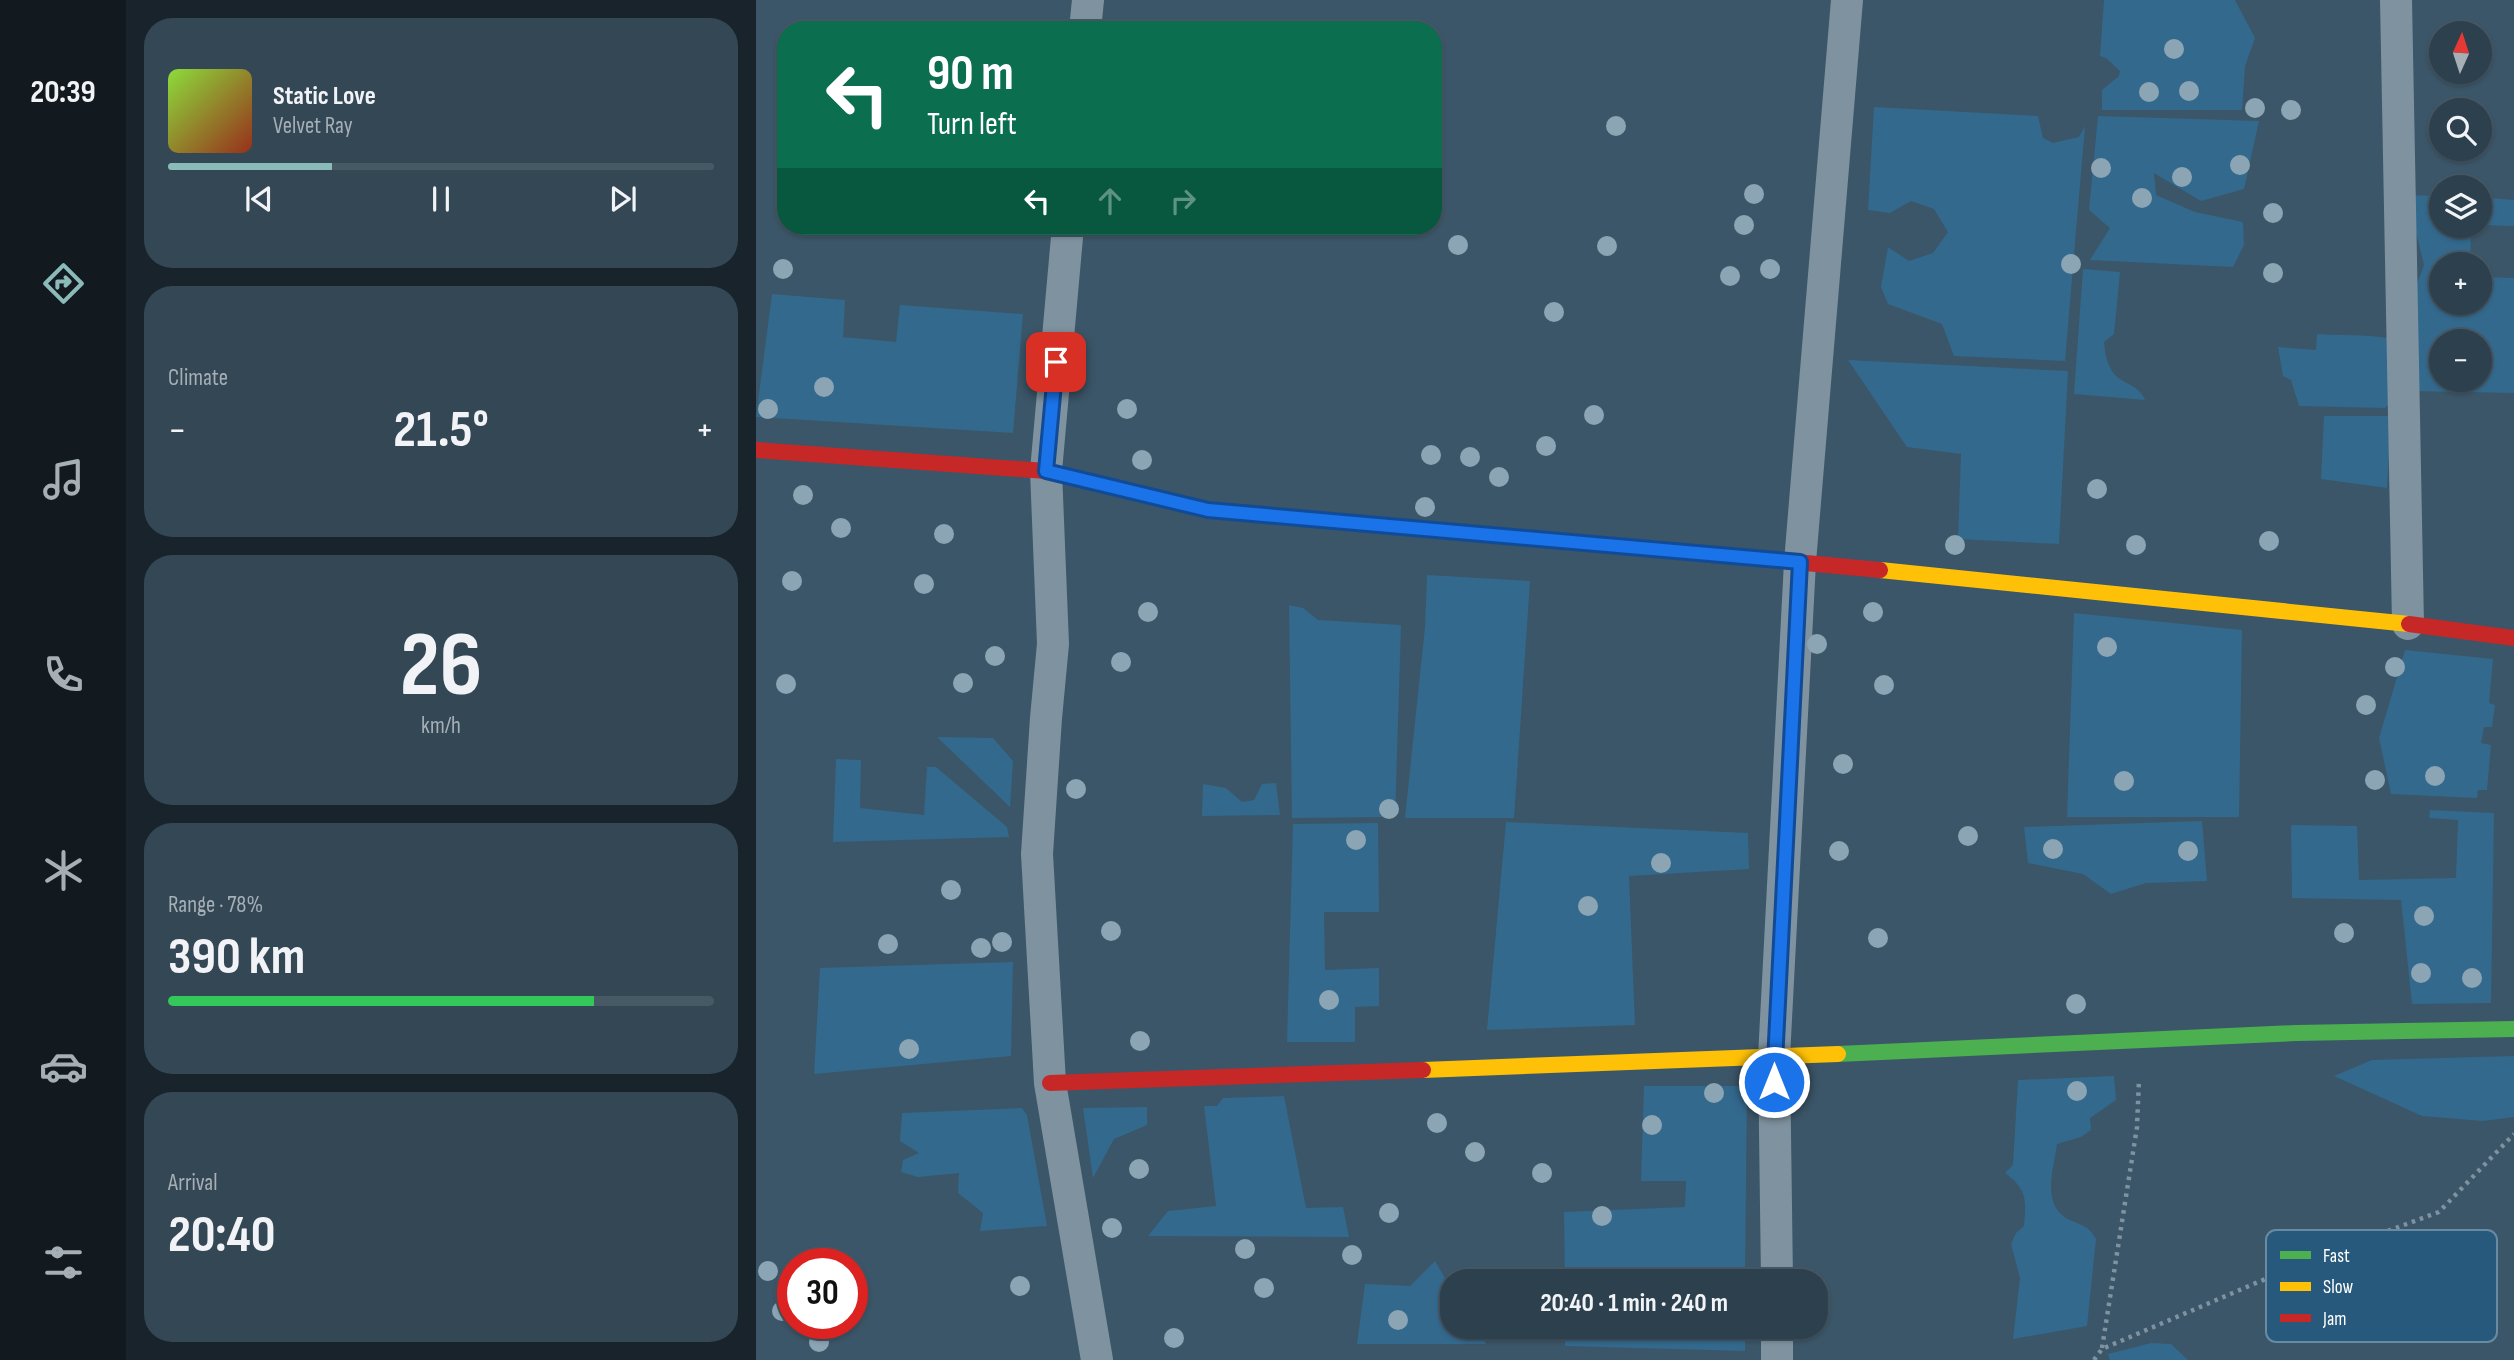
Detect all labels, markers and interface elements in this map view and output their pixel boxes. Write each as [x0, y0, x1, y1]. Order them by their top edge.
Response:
north arrow [2429, 21, 2492, 84]
map controls [2429, 21, 2492, 392]
text: 90 m [927, 45, 1014, 104]
icon: left [812, 49, 903, 140]
text: 20:39 [30, 73, 96, 112]
text: Static Love [273, 81, 376, 112]
button: search [2429, 98, 2492, 161]
text: Turn left [927, 105, 1017, 144]
text: Velvet Ray [273, 112, 353, 140]
button: layers [2429, 175, 2492, 238]
icon: previous [240, 180, 278, 218]
icon: pause [422, 180, 460, 218]
icon: next [604, 180, 642, 218]
icon: left [1018, 182, 1056, 220]
icon: ahead [1091, 182, 1129, 220]
icon: right [1164, 182, 1202, 220]
button: + [2429, 252, 2492, 315]
icon: directions [39, 259, 88, 308]
button: − [2429, 329, 2492, 392]
pin [1026, 332, 1086, 392]
icon: arrive [1037, 343, 1075, 381]
text: Climate [168, 364, 228, 392]
text: 21.5° [393, 399, 489, 462]
text: − [168, 408, 187, 453]
text: + [695, 408, 714, 453]
icon: music [39, 455, 88, 504]
text: 26 [400, 612, 482, 721]
icon: phone [39, 650, 88, 699]
text: km/h [421, 712, 461, 740]
icon: climate [39, 846, 88, 895]
text: Range · 78% [168, 891, 263, 919]
text: 390 km [168, 926, 305, 989]
icon: car [39, 1042, 88, 1091]
position arrow [1737, 1045, 1811, 1119]
text: Arrival [168, 1169, 217, 1197]
text: 20:40 [168, 1204, 275, 1267]
legend [2266, 1230, 2497, 1342]
icon: filters [39, 1238, 88, 1287]
text: Fast [2323, 1245, 2350, 1268]
speed limit sign: 30 [777, 1248, 868, 1339]
text: Slow [2323, 1276, 2353, 1299]
text: 20:40 · 1 min · 240 m [1540, 1288, 1728, 1319]
text: Jam [2322, 1308, 2346, 1331]

